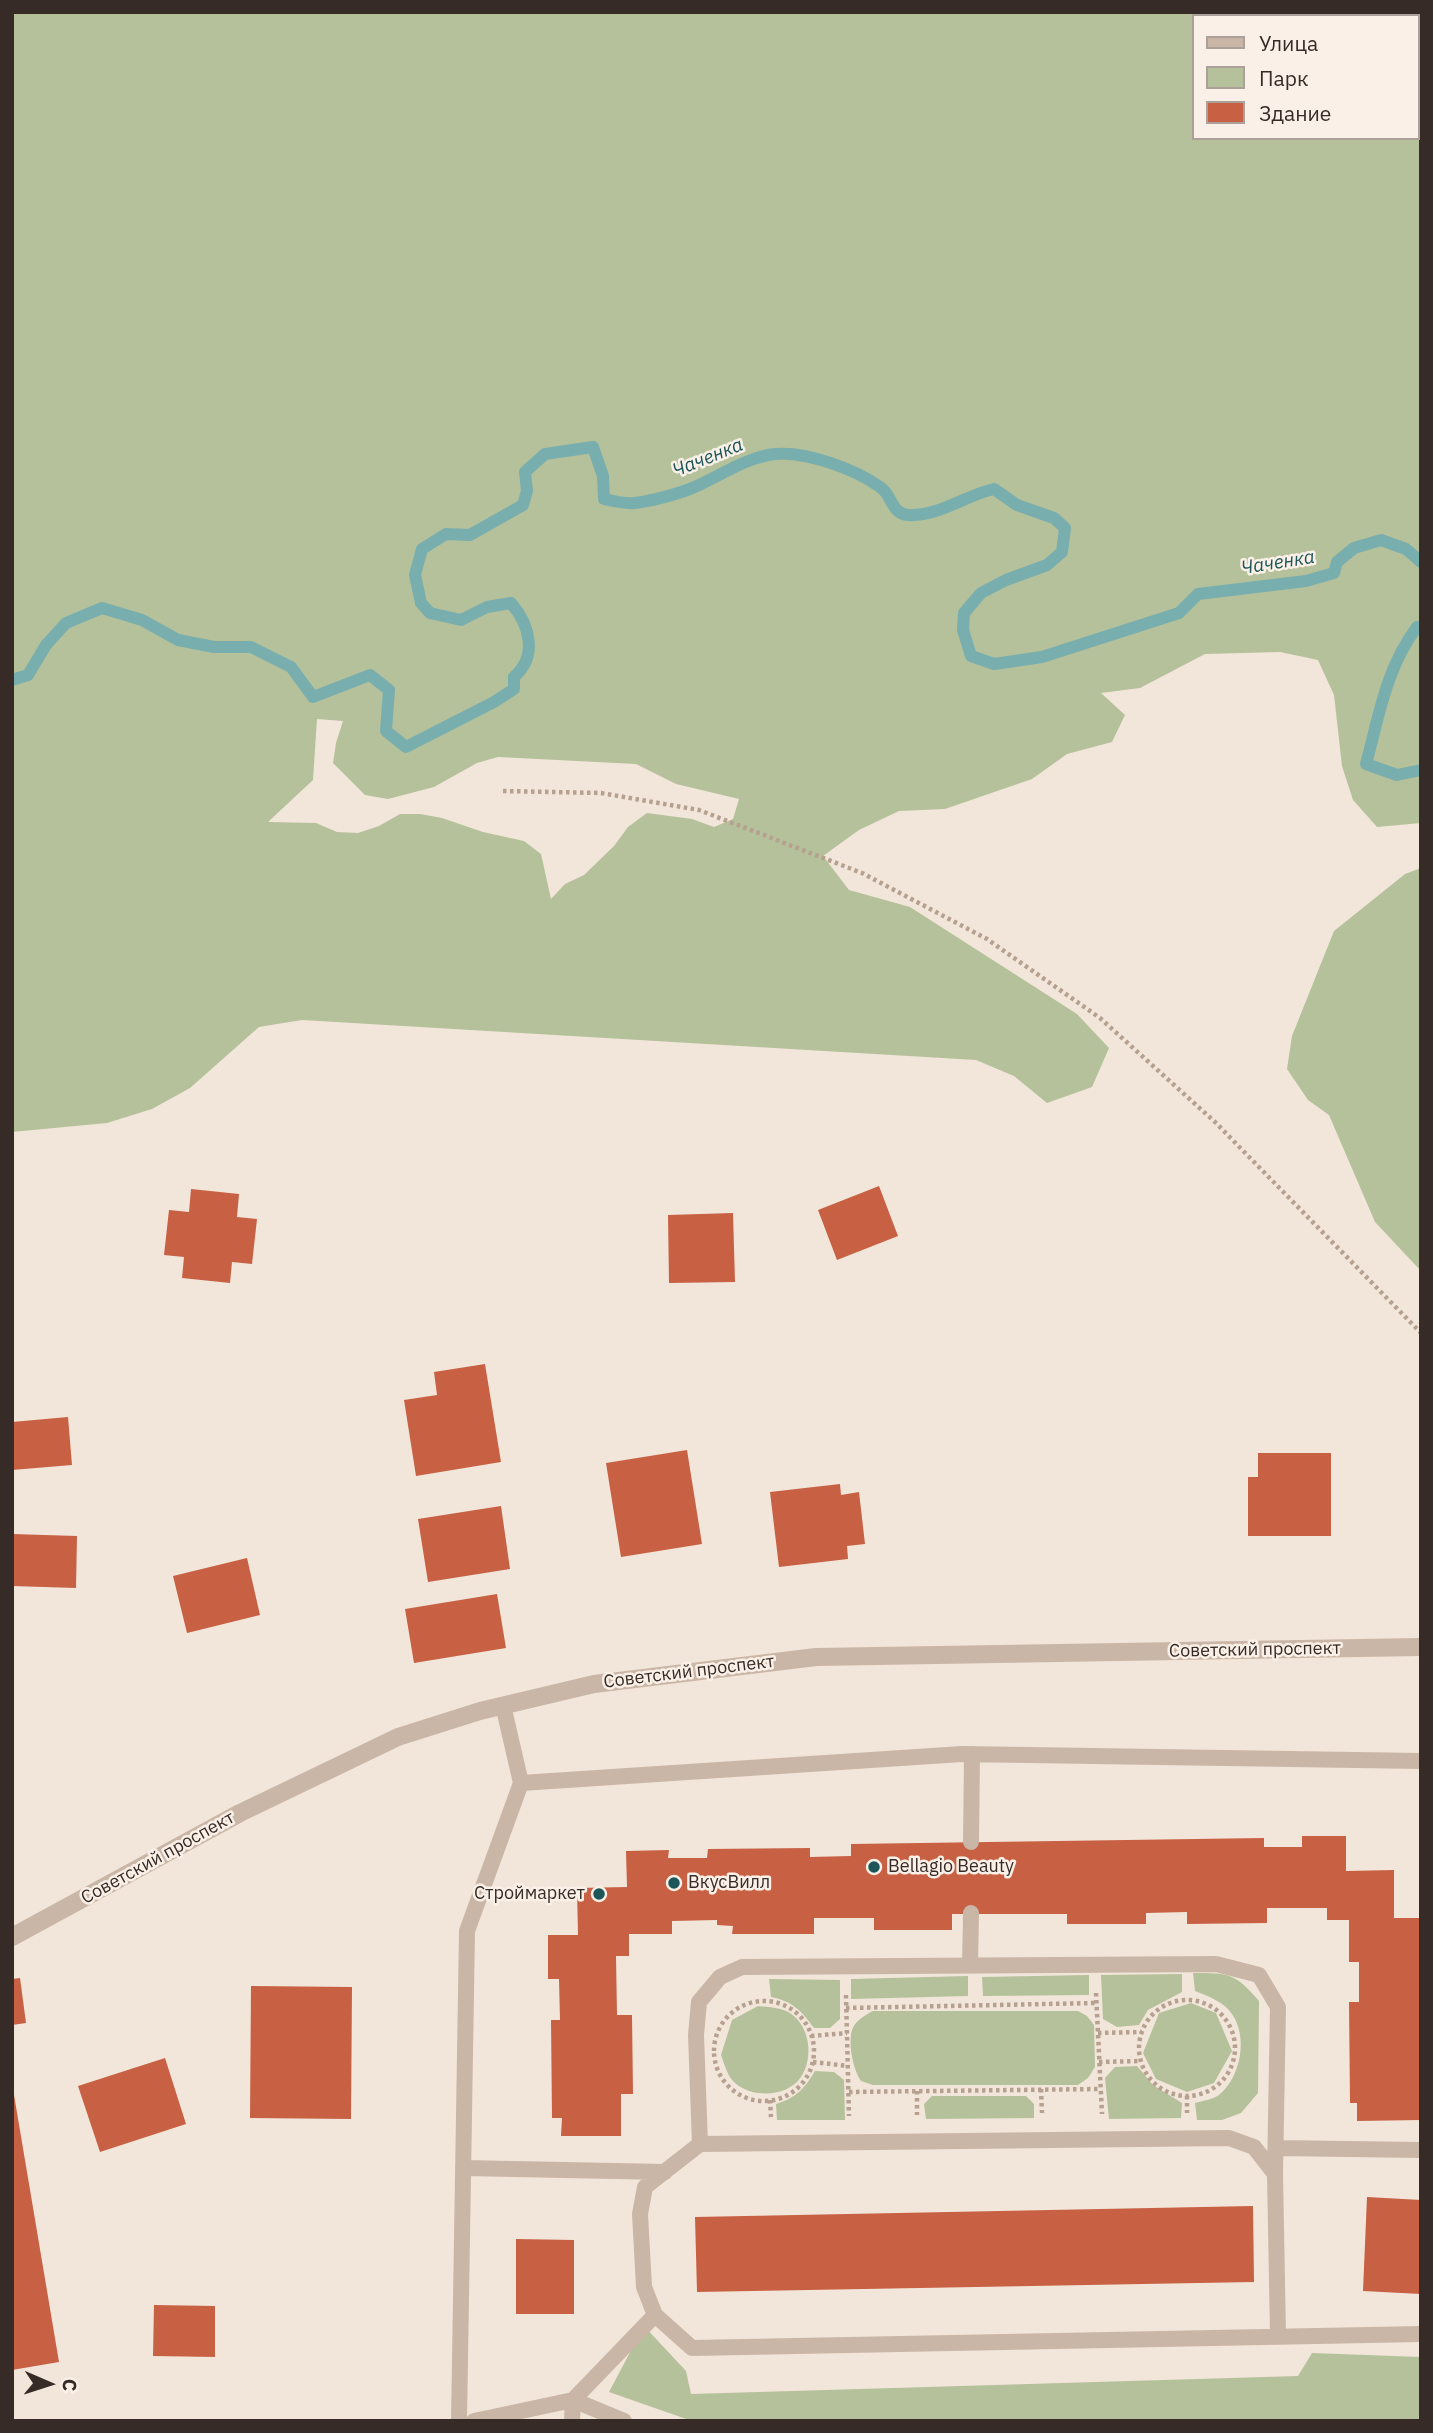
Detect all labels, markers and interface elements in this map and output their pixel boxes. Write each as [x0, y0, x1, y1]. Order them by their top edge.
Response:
legend [1192, 14, 1419, 140]
text: Улица [1259, 29, 1318, 57]
text: Парк [1259, 64, 1309, 92]
text: Здание [1259, 99, 1331, 127]
water label: Чаченка [669, 434, 747, 482]
water label: Чаченка [1240, 546, 1316, 580]
street label: Советский проспект [1169, 1638, 1341, 1662]
street label: Советский проспект [602, 1651, 776, 1693]
street label: Советский проспект [78, 1807, 238, 1909]
place label: Bellagio Beauty [888, 1856, 1014, 1878]
marker: Bellagio Beauty [866, 1859, 882, 1875]
place label: ВкусВилл [688, 1872, 770, 1894]
marker: ВкусВилл [666, 1875, 682, 1891]
place label: Строймаркет [474, 1883, 585, 1905]
marker: Строймаркет [591, 1886, 607, 1902]
north arrow [14, 2349, 84, 2419]
text: С [58, 2378, 82, 2392]

